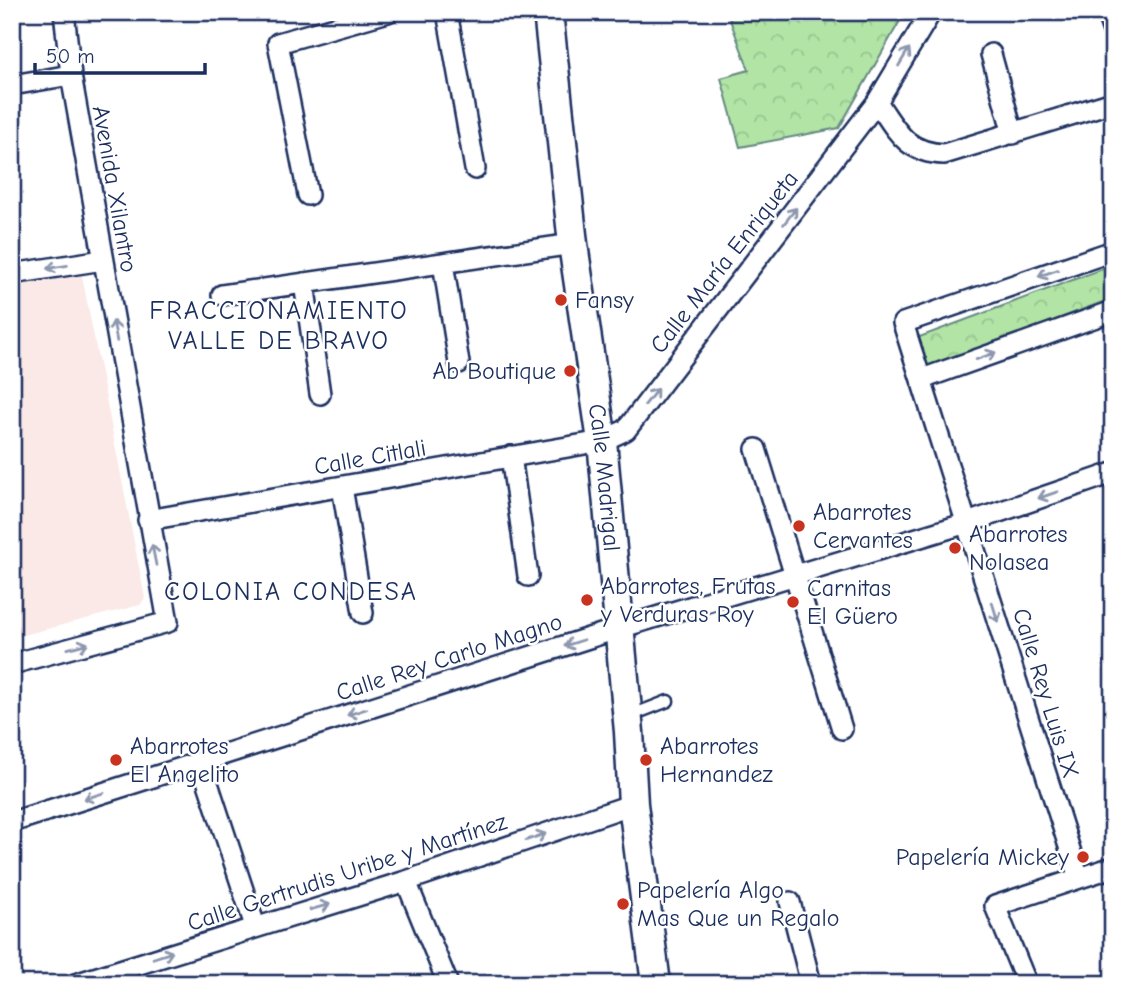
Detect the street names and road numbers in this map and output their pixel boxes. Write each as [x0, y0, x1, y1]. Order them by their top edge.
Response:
street label: Avenida Xilantro [87, 103, 143, 275]
street label: Calle María Enriqueta [644, 165, 804, 359]
street label: Calle Madrigal [583, 402, 626, 553]
street label: Calle Citlali [312, 433, 428, 481]
street label: Calle Rey Luis IX [1007, 605, 1085, 781]
street label: Calle Rey Carlo Magno [332, 607, 566, 707]
street label: Calle Gertrudis Uribe y Martínez [184, 807, 511, 937]

